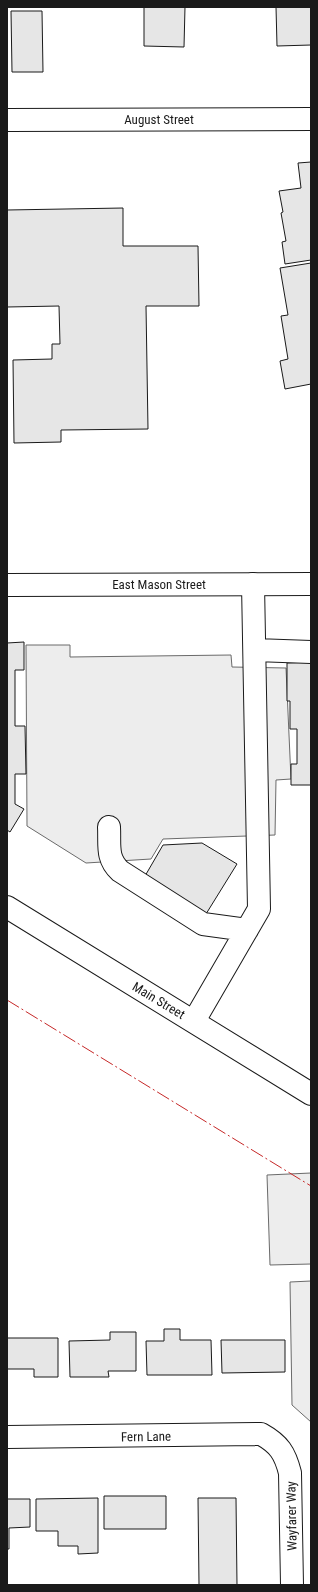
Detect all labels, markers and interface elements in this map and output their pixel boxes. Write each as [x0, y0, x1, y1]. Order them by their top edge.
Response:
street label: August Street [124, 112, 194, 127]
street label: East Mason Street [112, 577, 206, 592]
street label: Main Street [130, 979, 188, 1022]
street label: Fern Lane [121, 1429, 171, 1444]
street label: Wayfarer Way [283, 1480, 300, 1551]

